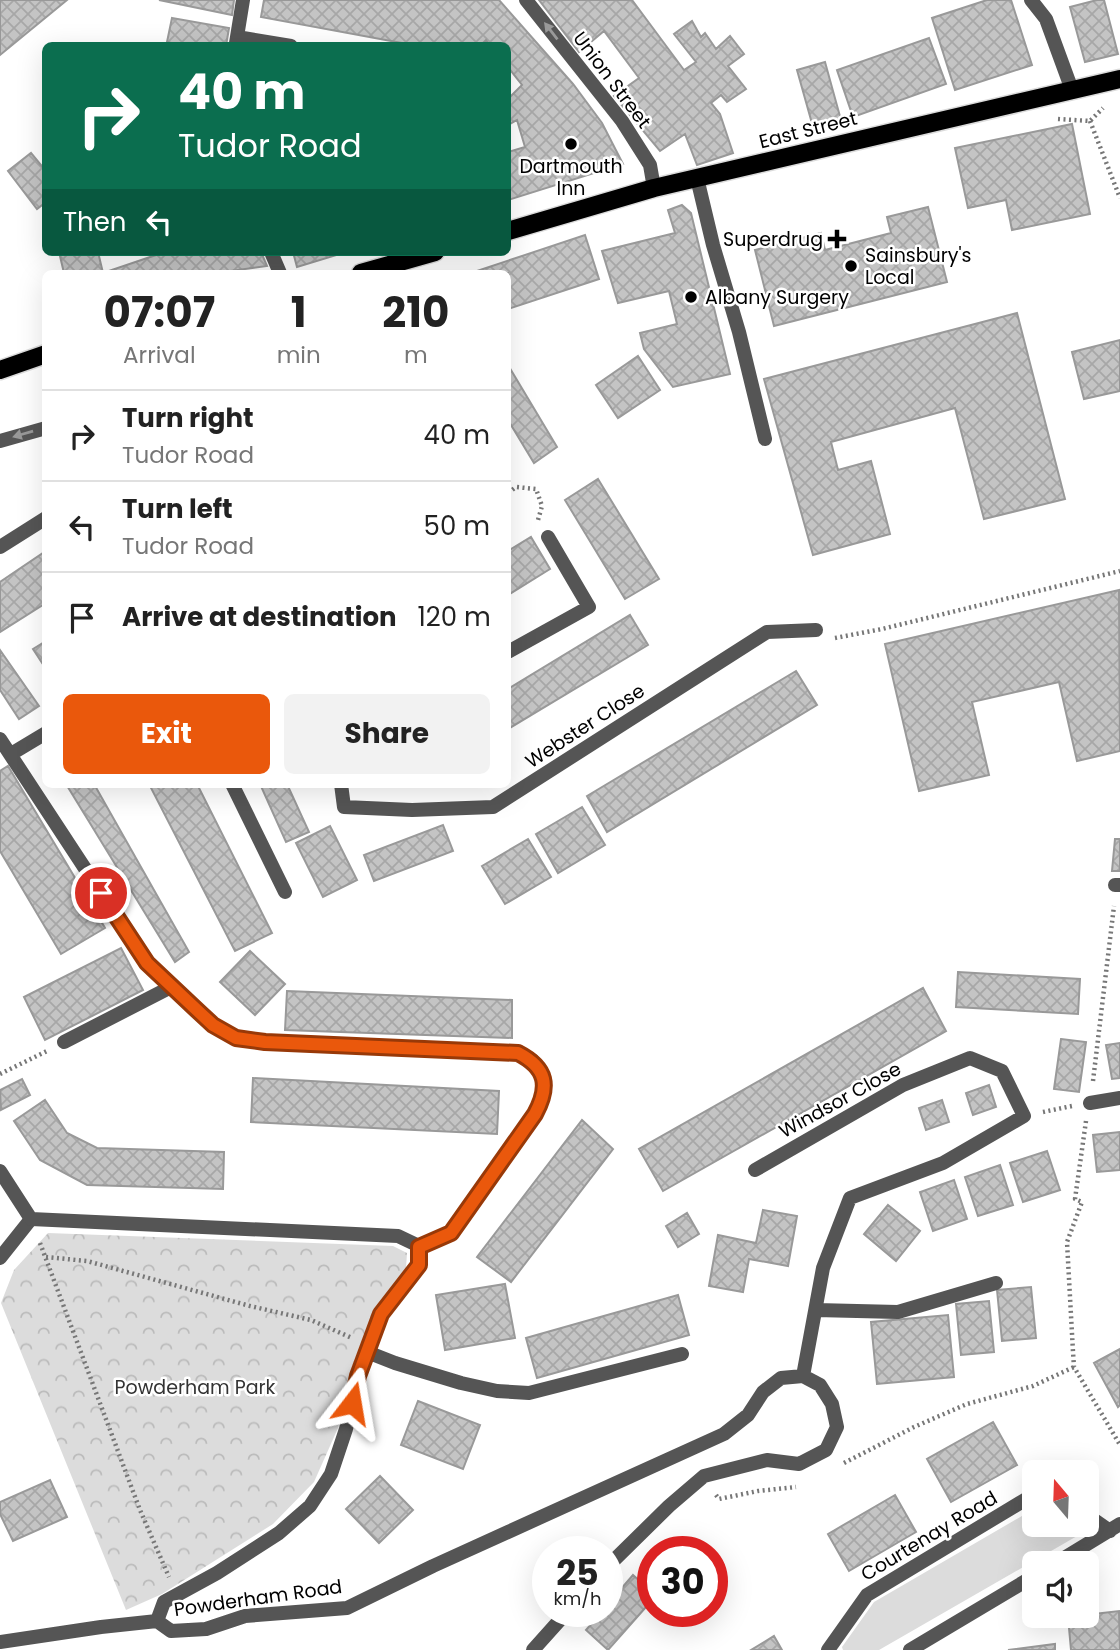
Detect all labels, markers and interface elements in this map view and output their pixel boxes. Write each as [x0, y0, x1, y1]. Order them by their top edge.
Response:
one-way arrow [543, 23, 558, 41]
street label: Union Street [567, 26, 657, 134]
text: 40 m [178, 58, 305, 126]
icon: right [63, 70, 154, 161]
street label: East Street [756, 105, 860, 155]
text: Tudor Road [178, 123, 362, 168]
marker: Dartmouth Inn [563, 136, 579, 152]
place label: Dartmouth Inn [519, 153, 623, 202]
icon: left [140, 203, 178, 241]
text: Then [63, 204, 126, 240]
place label: Superdrug [723, 226, 823, 253]
marker: Superdrug [829, 231, 845, 247]
place label: Sainsbury's Local [865, 242, 971, 291]
marker: Sainsbury's Local [843, 258, 859, 274]
text: 07:07 [104, 283, 215, 342]
text: 1 [291, 283, 307, 342]
text: 210 [382, 283, 449, 342]
place label: Albany Surgery [705, 284, 849, 311]
marker: Albany Surgery [683, 289, 699, 305]
text: Arrival [123, 339, 196, 371]
text: min [277, 339, 321, 371]
text: m [404, 339, 428, 371]
text: Turn right [122, 400, 254, 436]
icon: right [63, 417, 101, 455]
text: 40 m [424, 417, 490, 453]
one-way arrow [12, 430, 33, 440]
text: Tudor Road [122, 439, 254, 471]
text: Turn left [122, 491, 233, 527]
icon: left [63, 508, 101, 546]
text: 50 m [424, 508, 490, 544]
text: Tudor Road [122, 530, 254, 562]
icon: arrive [63, 599, 101, 637]
text: Arrive at destination [122, 599, 397, 635]
text: 120 m [418, 599, 491, 635]
street label: Webster Close [520, 677, 650, 775]
button: Exit [63, 694, 270, 774]
button: Share [284, 694, 490, 774]
pin [71, 863, 131, 923]
icon: arrive [82, 874, 120, 912]
street label: Windsor Close [774, 1055, 906, 1145]
position arrow [315, 1366, 389, 1440]
park label: Powderham Park [115, 1374, 276, 1401]
north arrow [1022, 1460, 1099, 1536]
map controls [1022, 1460, 1099, 1628]
street label: Courtenay Road [856, 1485, 1002, 1587]
speed limit sign: 30 [637, 1536, 728, 1627]
text: 25 [556, 1548, 599, 1597]
button: sound [1022, 1551, 1099, 1628]
street label: Powderham Road [172, 1573, 344, 1623]
text: km/h [554, 1586, 601, 1611]

